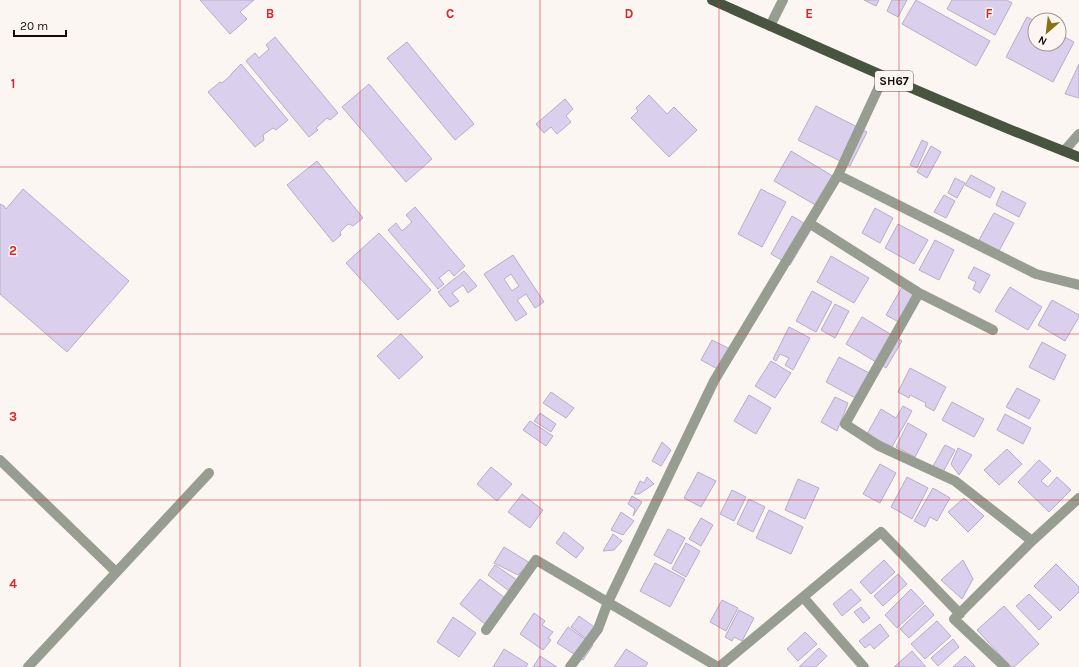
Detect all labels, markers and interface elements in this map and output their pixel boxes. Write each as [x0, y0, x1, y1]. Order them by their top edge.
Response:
text: B [266, 6, 274, 21]
text: C [446, 6, 454, 21]
text: D [625, 6, 634, 21]
text: E [805, 6, 813, 21]
text: F [985, 6, 993, 21]
scale bar [14, 12, 66, 38]
north arrow [1027, 12, 1067, 52]
text: 20 m [20, 19, 48, 33]
text: N [1036, 33, 1049, 48]
road number: SH67 [875, 71, 913, 91]
text: 1 [11, 76, 15, 91]
text: 2 [9, 243, 17, 258]
text: 3 [9, 409, 17, 424]
text: 4 [9, 576, 17, 591]

